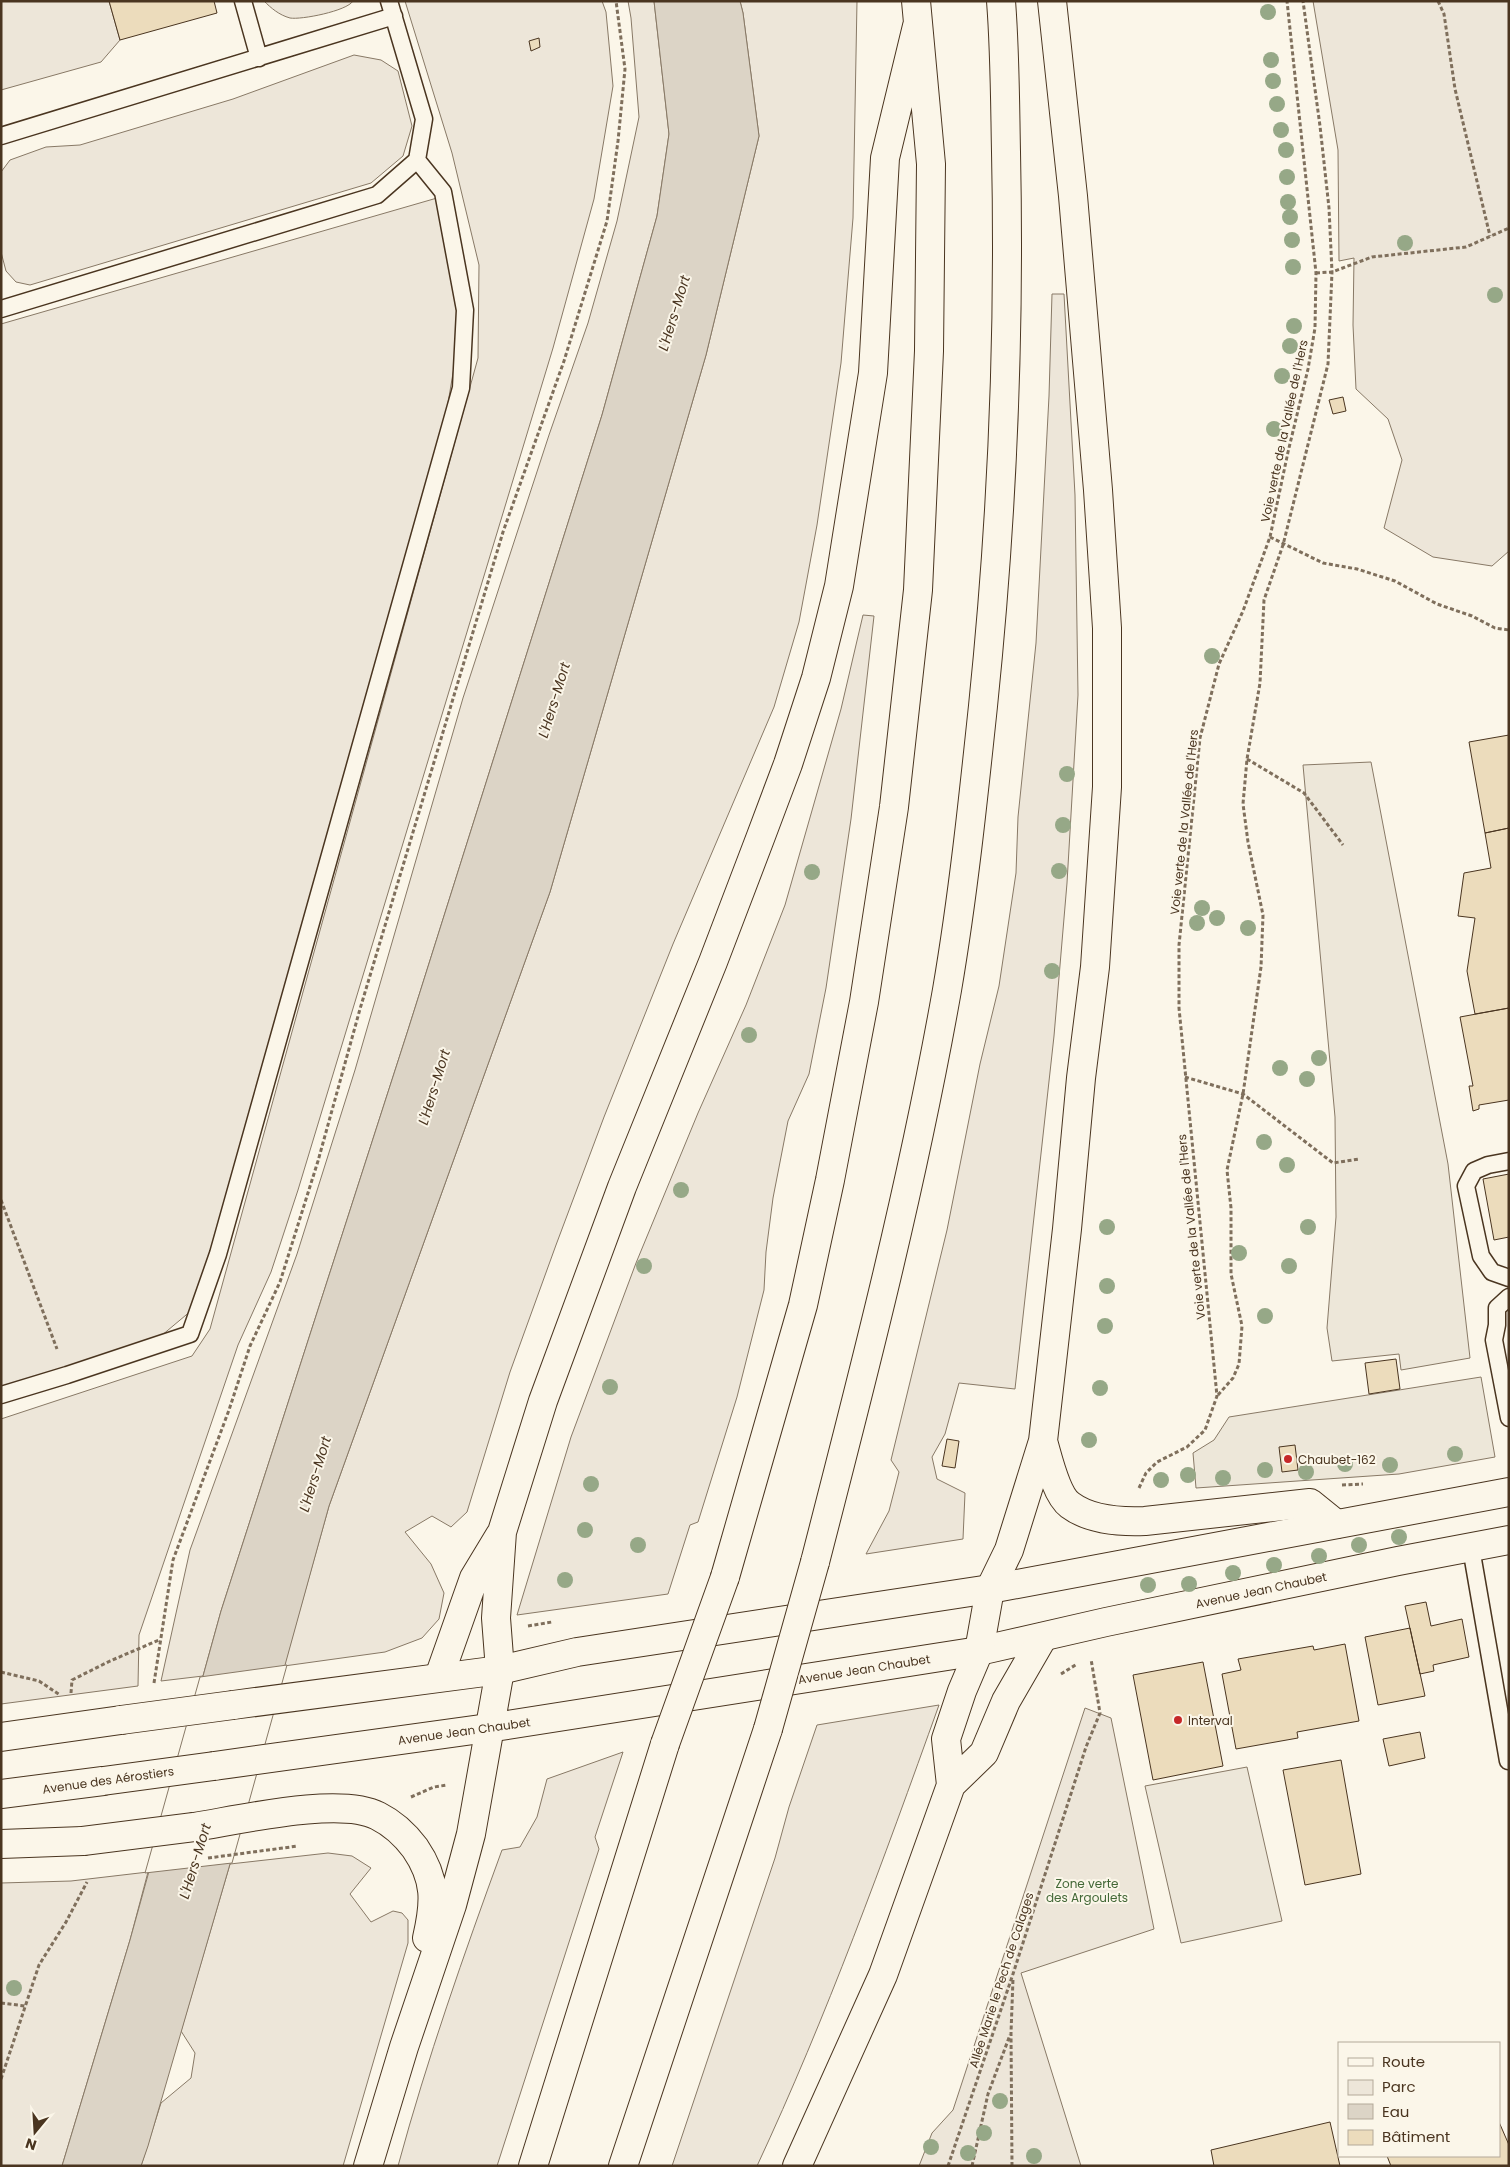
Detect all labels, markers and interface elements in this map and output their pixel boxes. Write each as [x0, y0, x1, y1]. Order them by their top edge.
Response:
water label: L'Hers-Mort [653, 272, 695, 353]
street label: Voie verte de la Vallée de l'Hers [1256, 338, 1312, 524]
water label: L'Hers-Mort [533, 659, 575, 740]
street label: Voie verte de la Vallée de l'Hers [1166, 728, 1202, 916]
water label: L'Hers-Mort [413, 1046, 455, 1127]
street label: Voie verte de la Vallée de l'Hers [1173, 1133, 1209, 1321]
water label: L'Hers-Mort [294, 1433, 336, 1514]
place label: Chaubet-162 [1298, 1451, 1376, 1468]
marker: Chaubet-162 [1282, 1453, 1294, 1465]
street label: Avenue Jean Chaubet [1194, 1568, 1328, 1612]
street label: Avenue Jean Chaubet [797, 1650, 931, 1688]
place label: Interval [1188, 1712, 1233, 1729]
street label: Avenue Jean Chaubet [397, 1713, 531, 1749]
marker: Interval [1172, 1714, 1184, 1726]
street label: Avenue des Aérostiers [41, 1762, 175, 1798]
water label: L'Hers-Mort [174, 1820, 216, 1901]
park label: Zone verte des Argoulets [1046, 1875, 1128, 1906]
street label: Allée Marie le Pech de Calages [965, 1890, 1037, 2070]
legend [1338, 2042, 1500, 2157]
text: Route [1382, 2051, 1425, 2072]
text: Parc [1382, 2076, 1416, 2097]
text: Eau [1382, 2101, 1409, 2122]
north arrow [10, 2107, 60, 2157]
text: Bâtiment [1382, 2126, 1450, 2147]
text: N [23, 2133, 39, 2156]

